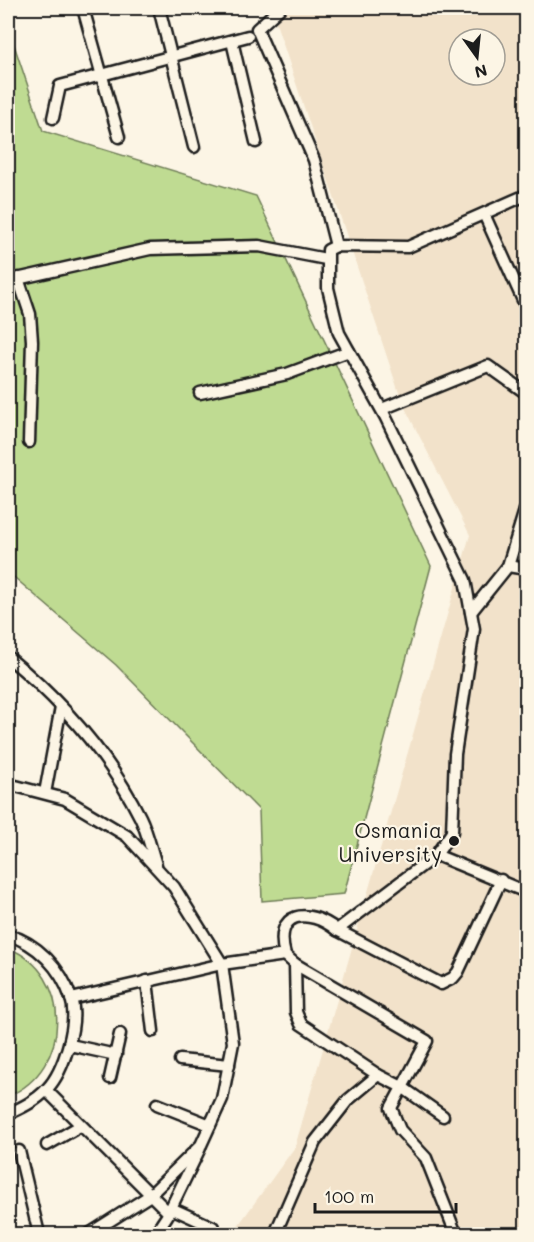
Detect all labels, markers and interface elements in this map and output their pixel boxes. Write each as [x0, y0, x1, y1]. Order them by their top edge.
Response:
north arrow [447, 27, 507, 87]
text: N [472, 60, 490, 84]
place label: Osmania University [338, 816, 442, 867]
marker: Osmania University [447, 834, 461, 848]
scale bar [315, 1176, 456, 1214]
text: 100 m [324, 1184, 374, 1208]

